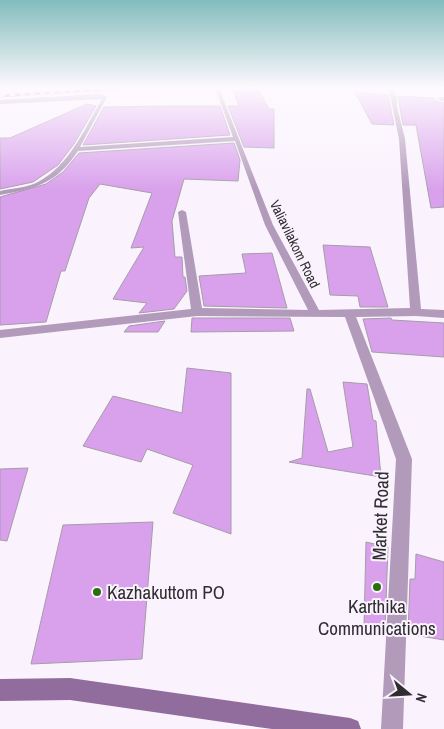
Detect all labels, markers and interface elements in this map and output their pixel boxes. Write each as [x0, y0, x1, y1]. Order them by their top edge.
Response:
street label: Valiavilakom Road [266, 197, 324, 291]
street label: Market Road [365, 471, 395, 561]
place label: Kazhakuttom PO [107, 579, 225, 605]
marker: Karthika Communications [371, 581, 383, 593]
marker: Kazhakuttom PO [91, 586, 103, 598]
place label: Karthika Communications [318, 593, 436, 641]
north arrow [384, 669, 434, 719]
text: N [412, 691, 431, 705]

